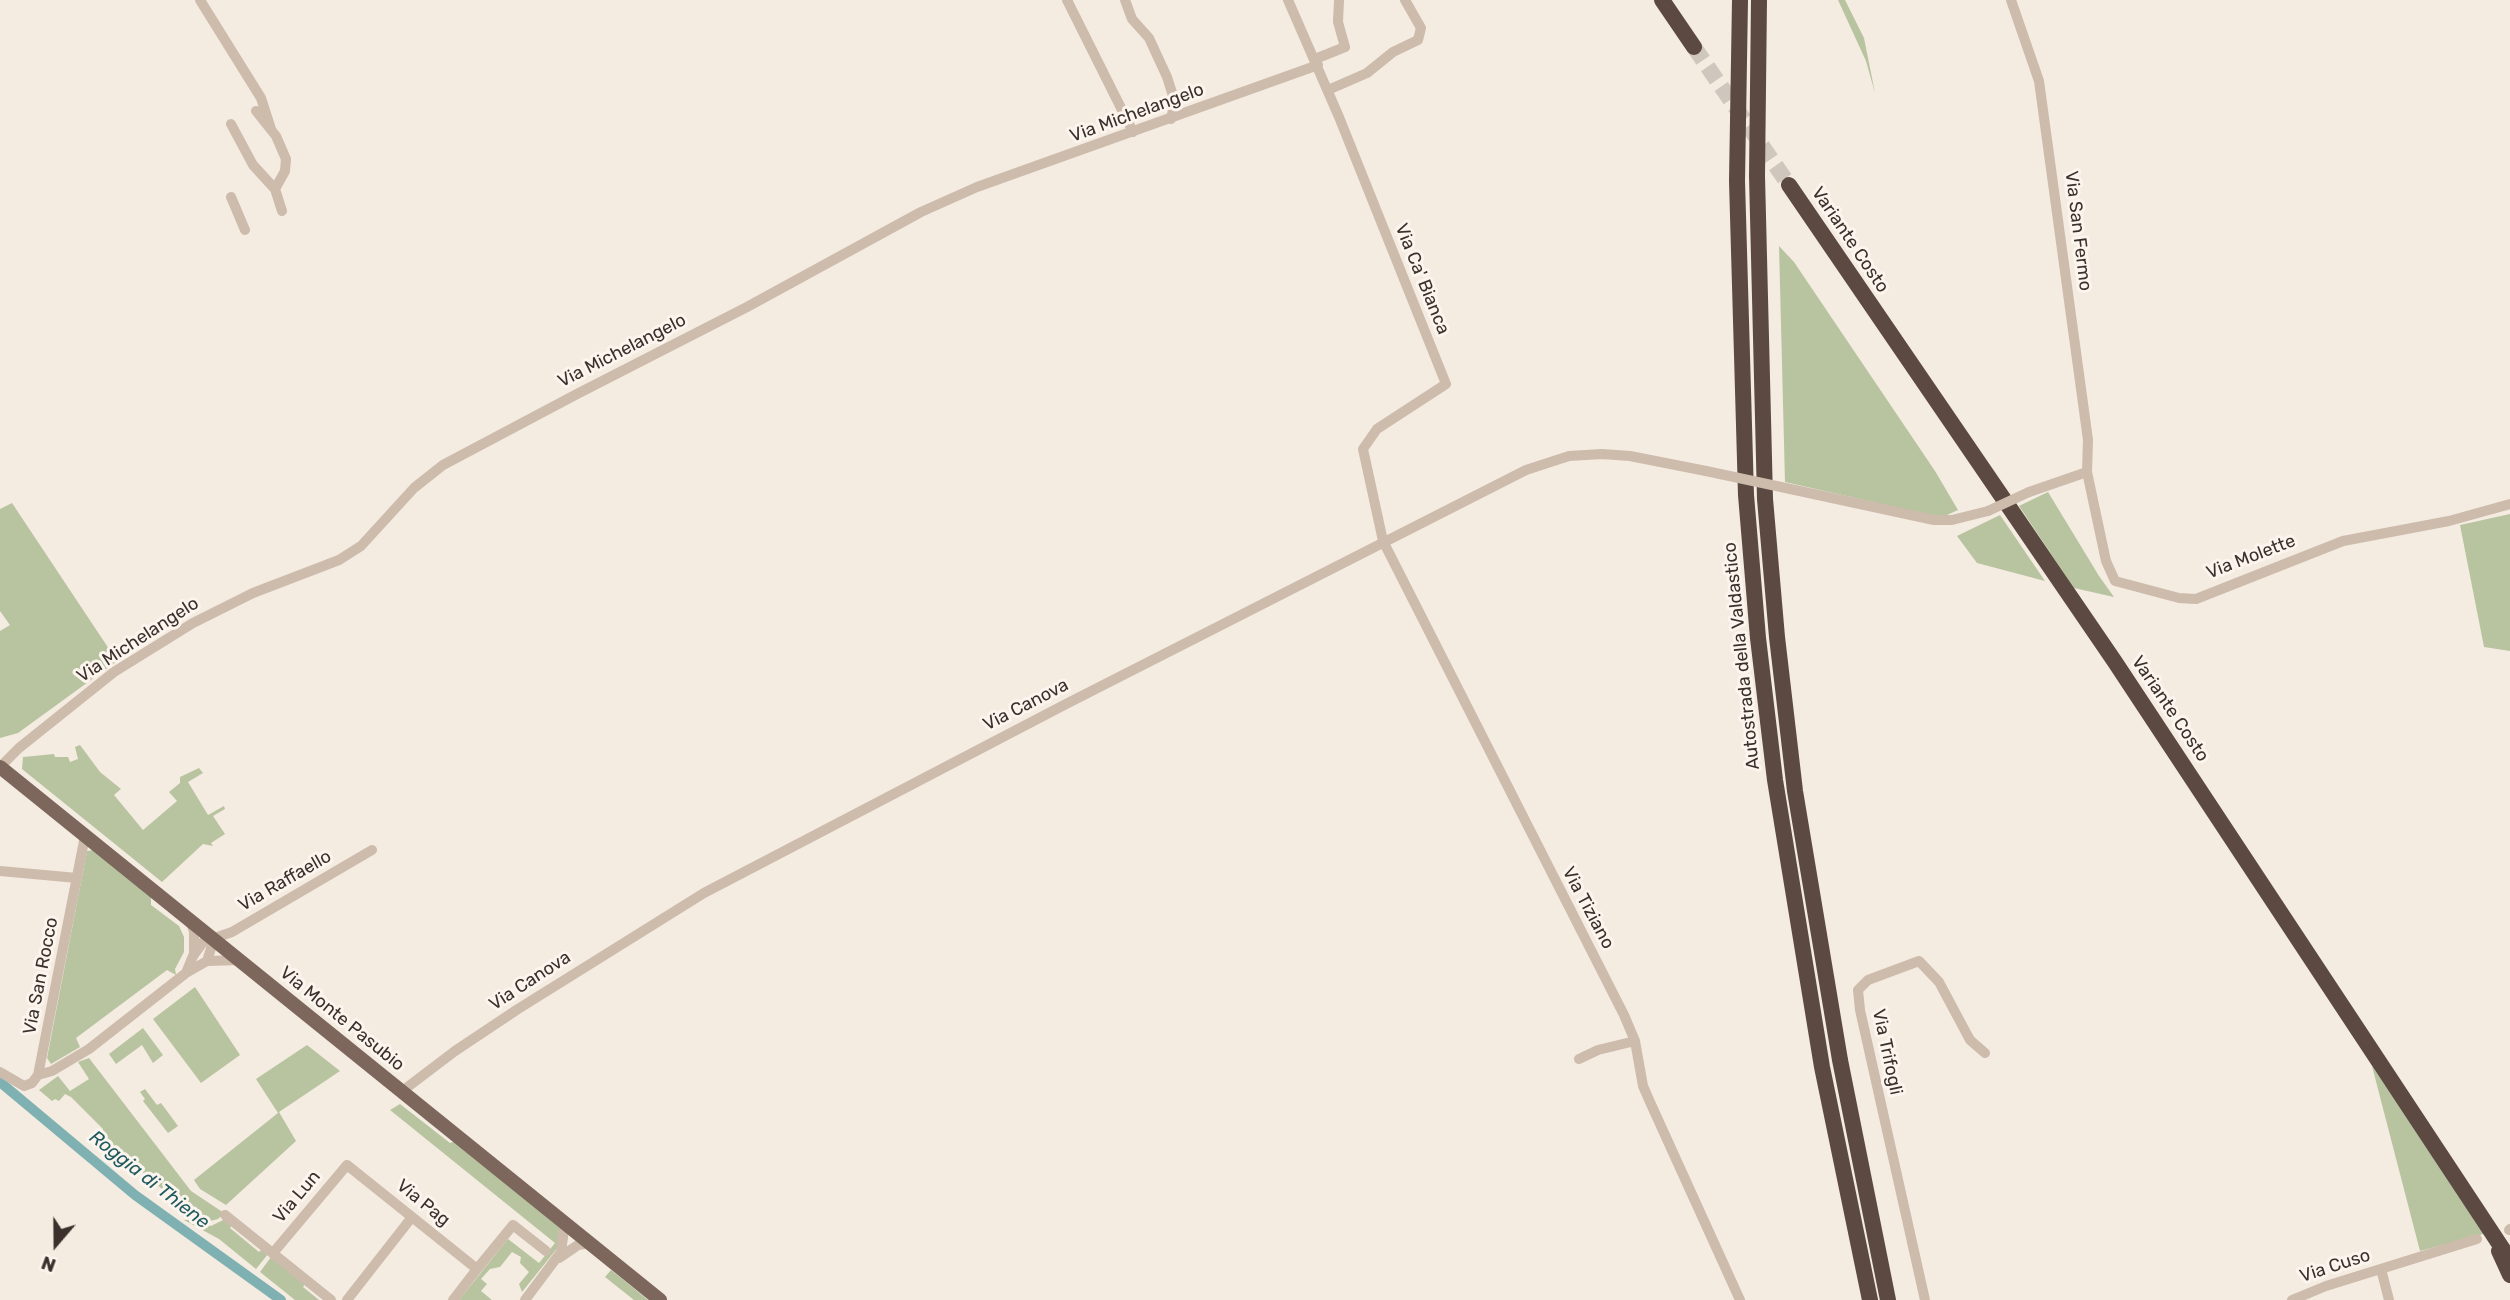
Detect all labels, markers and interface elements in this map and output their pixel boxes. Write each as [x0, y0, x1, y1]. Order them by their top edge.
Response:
street label: Via Michelangelo [1067, 79, 1207, 147]
street label: Via San Fermo [2060, 170, 2096, 292]
street label: Variante Costo [1807, 183, 1893, 297]
street label: Via Ca' Bianca [1390, 221, 1454, 337]
street label: Via Michelangelo [554, 309, 690, 393]
street label: Via Molette [2203, 530, 2299, 584]
street label: Autostrada della Valdastico [1719, 541, 1765, 771]
street label: Via Michelangelo [73, 593, 203, 687]
street label: Variante Costo [2127, 652, 2213, 766]
street label: Via Canova [980, 674, 1072, 736]
street label: Via Raffaello [235, 846, 335, 916]
street label: Via Tiziano [1557, 863, 1619, 953]
street label: Via San Rocco [19, 915, 63, 1037]
street label: Via Canova [485, 947, 575, 1015]
street label: Via Monte Pasubio [275, 962, 409, 1076]
street label: Via Trifogli [1867, 1007, 1907, 1097]
water label: Roggia di Thiene [84, 1126, 214, 1234]
street label: Via Lun [269, 1166, 325, 1228]
street label: Via Pag [392, 1175, 454, 1231]
north arrow [21, 1209, 91, 1279]
street label: Via Cuso [2297, 1244, 2373, 1288]
text: N [38, 1251, 59, 1277]

